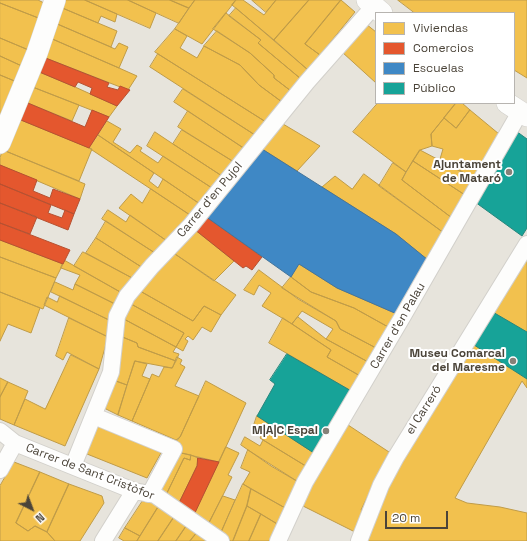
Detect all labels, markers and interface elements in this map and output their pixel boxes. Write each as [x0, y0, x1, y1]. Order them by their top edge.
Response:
legend [375, 12, 515, 104]
text: Viviendas [413, 20, 468, 36]
text: Comercios [413, 40, 474, 56]
text: Escuelas [413, 60, 464, 76]
text: Público [413, 80, 456, 96]
place label: Ajuntament de Mataró [433, 158, 501, 186]
street label: Carrer d'en Pujol [174, 159, 246, 241]
marker: Ajuntament de Mataró [504, 167, 514, 177]
street label: Carrer d'en Palau [368, 280, 428, 372]
place label: Museu Comarcal del Maresme [409, 347, 505, 375]
marker: Museu Comarcal del Maresme [508, 356, 518, 366]
street label: el Carreró [403, 383, 445, 437]
place label: M|A|C Espai [252, 424, 318, 438]
marker: M|A|C Espai [321, 426, 331, 436]
street label: Carrer de Sant Cristòfor [24, 441, 156, 503]
north arrow [12, 489, 52, 529]
scale bar [387, 503, 450, 529]
text: N [33, 510, 47, 526]
text: 20 m [392, 510, 420, 526]

